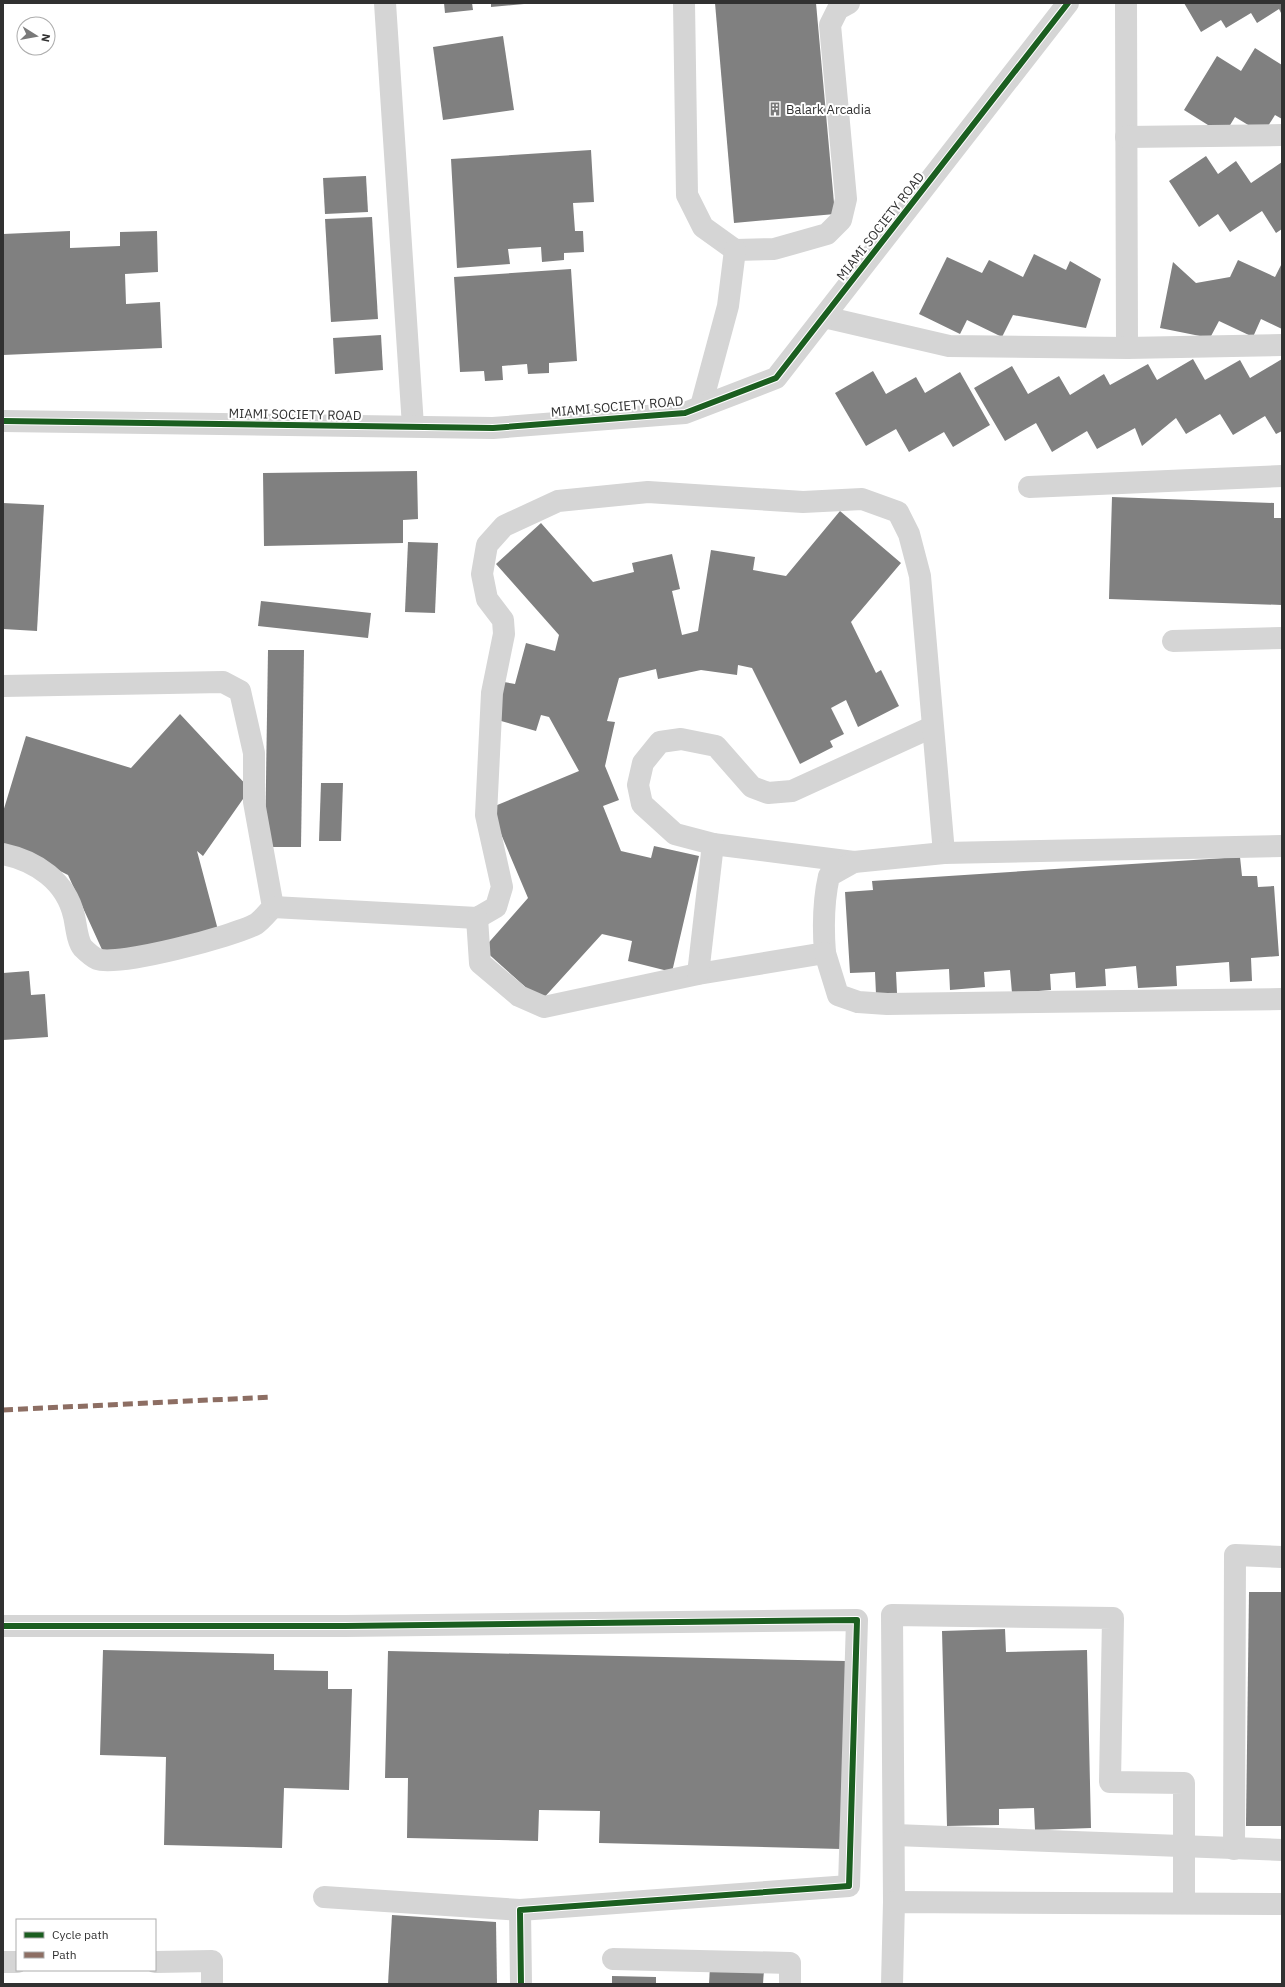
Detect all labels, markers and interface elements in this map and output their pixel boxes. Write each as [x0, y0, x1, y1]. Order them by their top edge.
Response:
north arrow [16, 16, 56, 56]
text: N [38, 33, 53, 43]
building icon: Balark Arcadia [767, 101, 783, 117]
place label: Balark Arcadia [786, 101, 871, 118]
street label: MIAMI SOCIETY ROAD [833, 169, 928, 284]
street label: MIAMI SOCIETY ROAD [550, 392, 684, 421]
street label: MIAMI SOCIETY ROAD [228, 405, 362, 424]
legend [16, 1919, 156, 1971]
text: Cycle path [52, 1927, 109, 1942]
text: Path [52, 1947, 77, 1962]

